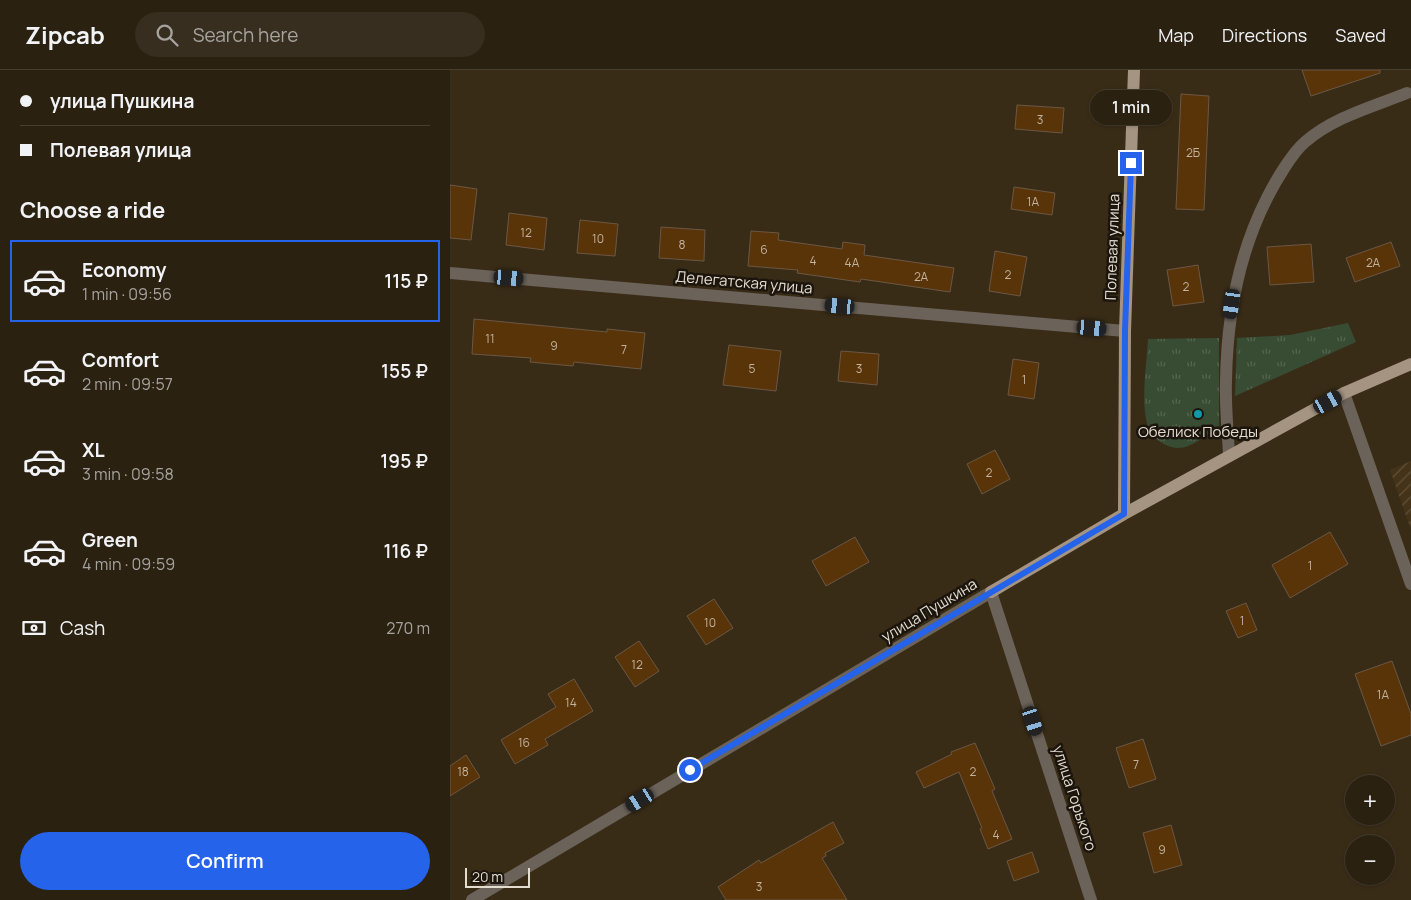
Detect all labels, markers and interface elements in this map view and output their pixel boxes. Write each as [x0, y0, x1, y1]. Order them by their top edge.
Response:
search box [135, 12, 485, 57]
text: Zipcab [25, 18, 105, 51]
icon: search [153, 21, 181, 49]
text: Search here [193, 22, 298, 48]
text: Map [1158, 23, 1194, 47]
text: Directions [1222, 23, 1307, 47]
text: Saved [1335, 23, 1386, 47]
text: улица Пушкина [50, 88, 194, 114]
callout: 1 min [1090, 91, 1172, 126]
text: 1 min [1112, 96, 1150, 118]
house number: 3 [1037, 111, 1043, 128]
text: Полевая улица [50, 137, 192, 163]
house number: 2Б [1186, 144, 1200, 161]
route end [1120, 152, 1142, 174]
house number: 1А [1027, 193, 1040, 210]
street label: Полевая улица [1100, 193, 1124, 301]
text: Choose a ride [20, 195, 165, 225]
house number: 12 [520, 224, 532, 241]
house number: 10 [592, 230, 604, 247]
house number: 8 [679, 236, 686, 253]
house number: 6 [760, 241, 768, 258]
house number: 4 [809, 252, 817, 269]
house number: 4А [845, 254, 860, 271]
house number: 2А [1366, 254, 1380, 271]
text: Economy [82, 257, 166, 283]
icon: car [22, 259, 67, 304]
street label: Делегатская улица [675, 266, 813, 298]
house number: 2 [1005, 266, 1012, 283]
text: 115 ₽ [384, 268, 428, 294]
house number: 2А [914, 268, 928, 285]
car [493, 269, 524, 287]
house number: 2 [1183, 278, 1190, 295]
text: 1 min · 09:56 [82, 283, 172, 305]
car [1222, 288, 1241, 320]
car [824, 297, 855, 315]
car [1076, 319, 1107, 337]
house number: 11 [485, 330, 495, 347]
house number: 9 [550, 337, 558, 354]
house number: 7 [621, 341, 627, 358]
text: Comfort [82, 347, 159, 373]
icon: car [22, 349, 67, 394]
text: 155 ₽ [381, 358, 428, 384]
house number: 5 [749, 360, 756, 377]
house number: 3 [856, 360, 862, 377]
house number: 1 [1022, 371, 1026, 388]
text: 2 min · 09:57 [82, 373, 173, 395]
car [1311, 388, 1344, 416]
marker: Обелиск Победы [1192, 408, 1204, 420]
place label: Обелиск Победы [1138, 421, 1258, 442]
text: XL [82, 437, 105, 463]
icon: car [22, 439, 67, 484]
text: 195 ₽ [380, 448, 428, 474]
text: 3 min · 09:58 [82, 463, 174, 485]
house number: 2 [986, 464, 993, 481]
text: Green [82, 527, 138, 553]
icon: car [22, 529, 67, 574]
text: 116 ₽ [383, 538, 428, 564]
text: 4 min · 09:59 [82, 553, 175, 575]
house number: 1 [1308, 557, 1312, 574]
street label: улица Пушкина [877, 573, 981, 647]
house number: 1 [1240, 612, 1244, 629]
icon: cash [20, 614, 48, 642]
house number: 10 [704, 614, 716, 631]
text: Cash [60, 615, 105, 641]
text: 270 m [386, 617, 430, 639]
house number: 12 [631, 656, 643, 673]
house number: 1А [1377, 686, 1390, 703]
house number: 14 [565, 694, 577, 711]
car [1021, 704, 1044, 738]
house number: 16 [518, 734, 530, 751]
street label: улица Горького [1048, 743, 1102, 854]
house number: 7 [1133, 756, 1139, 773]
route start [679, 759, 701, 781]
house number: 18 [457, 763, 469, 780]
house number: 2 [970, 763, 977, 780]
map controls [1345, 775, 1395, 885]
button: + [1345, 775, 1395, 825]
car [623, 786, 656, 814]
house number: 4 [992, 826, 1000, 843]
button: Confirm [20, 832, 430, 890]
button: − [1345, 835, 1395, 885]
house number: 9 [1158, 841, 1166, 858]
scale bar [465, 865, 530, 888]
text: 20 m [472, 867, 503, 886]
house number: 3 [756, 878, 762, 895]

